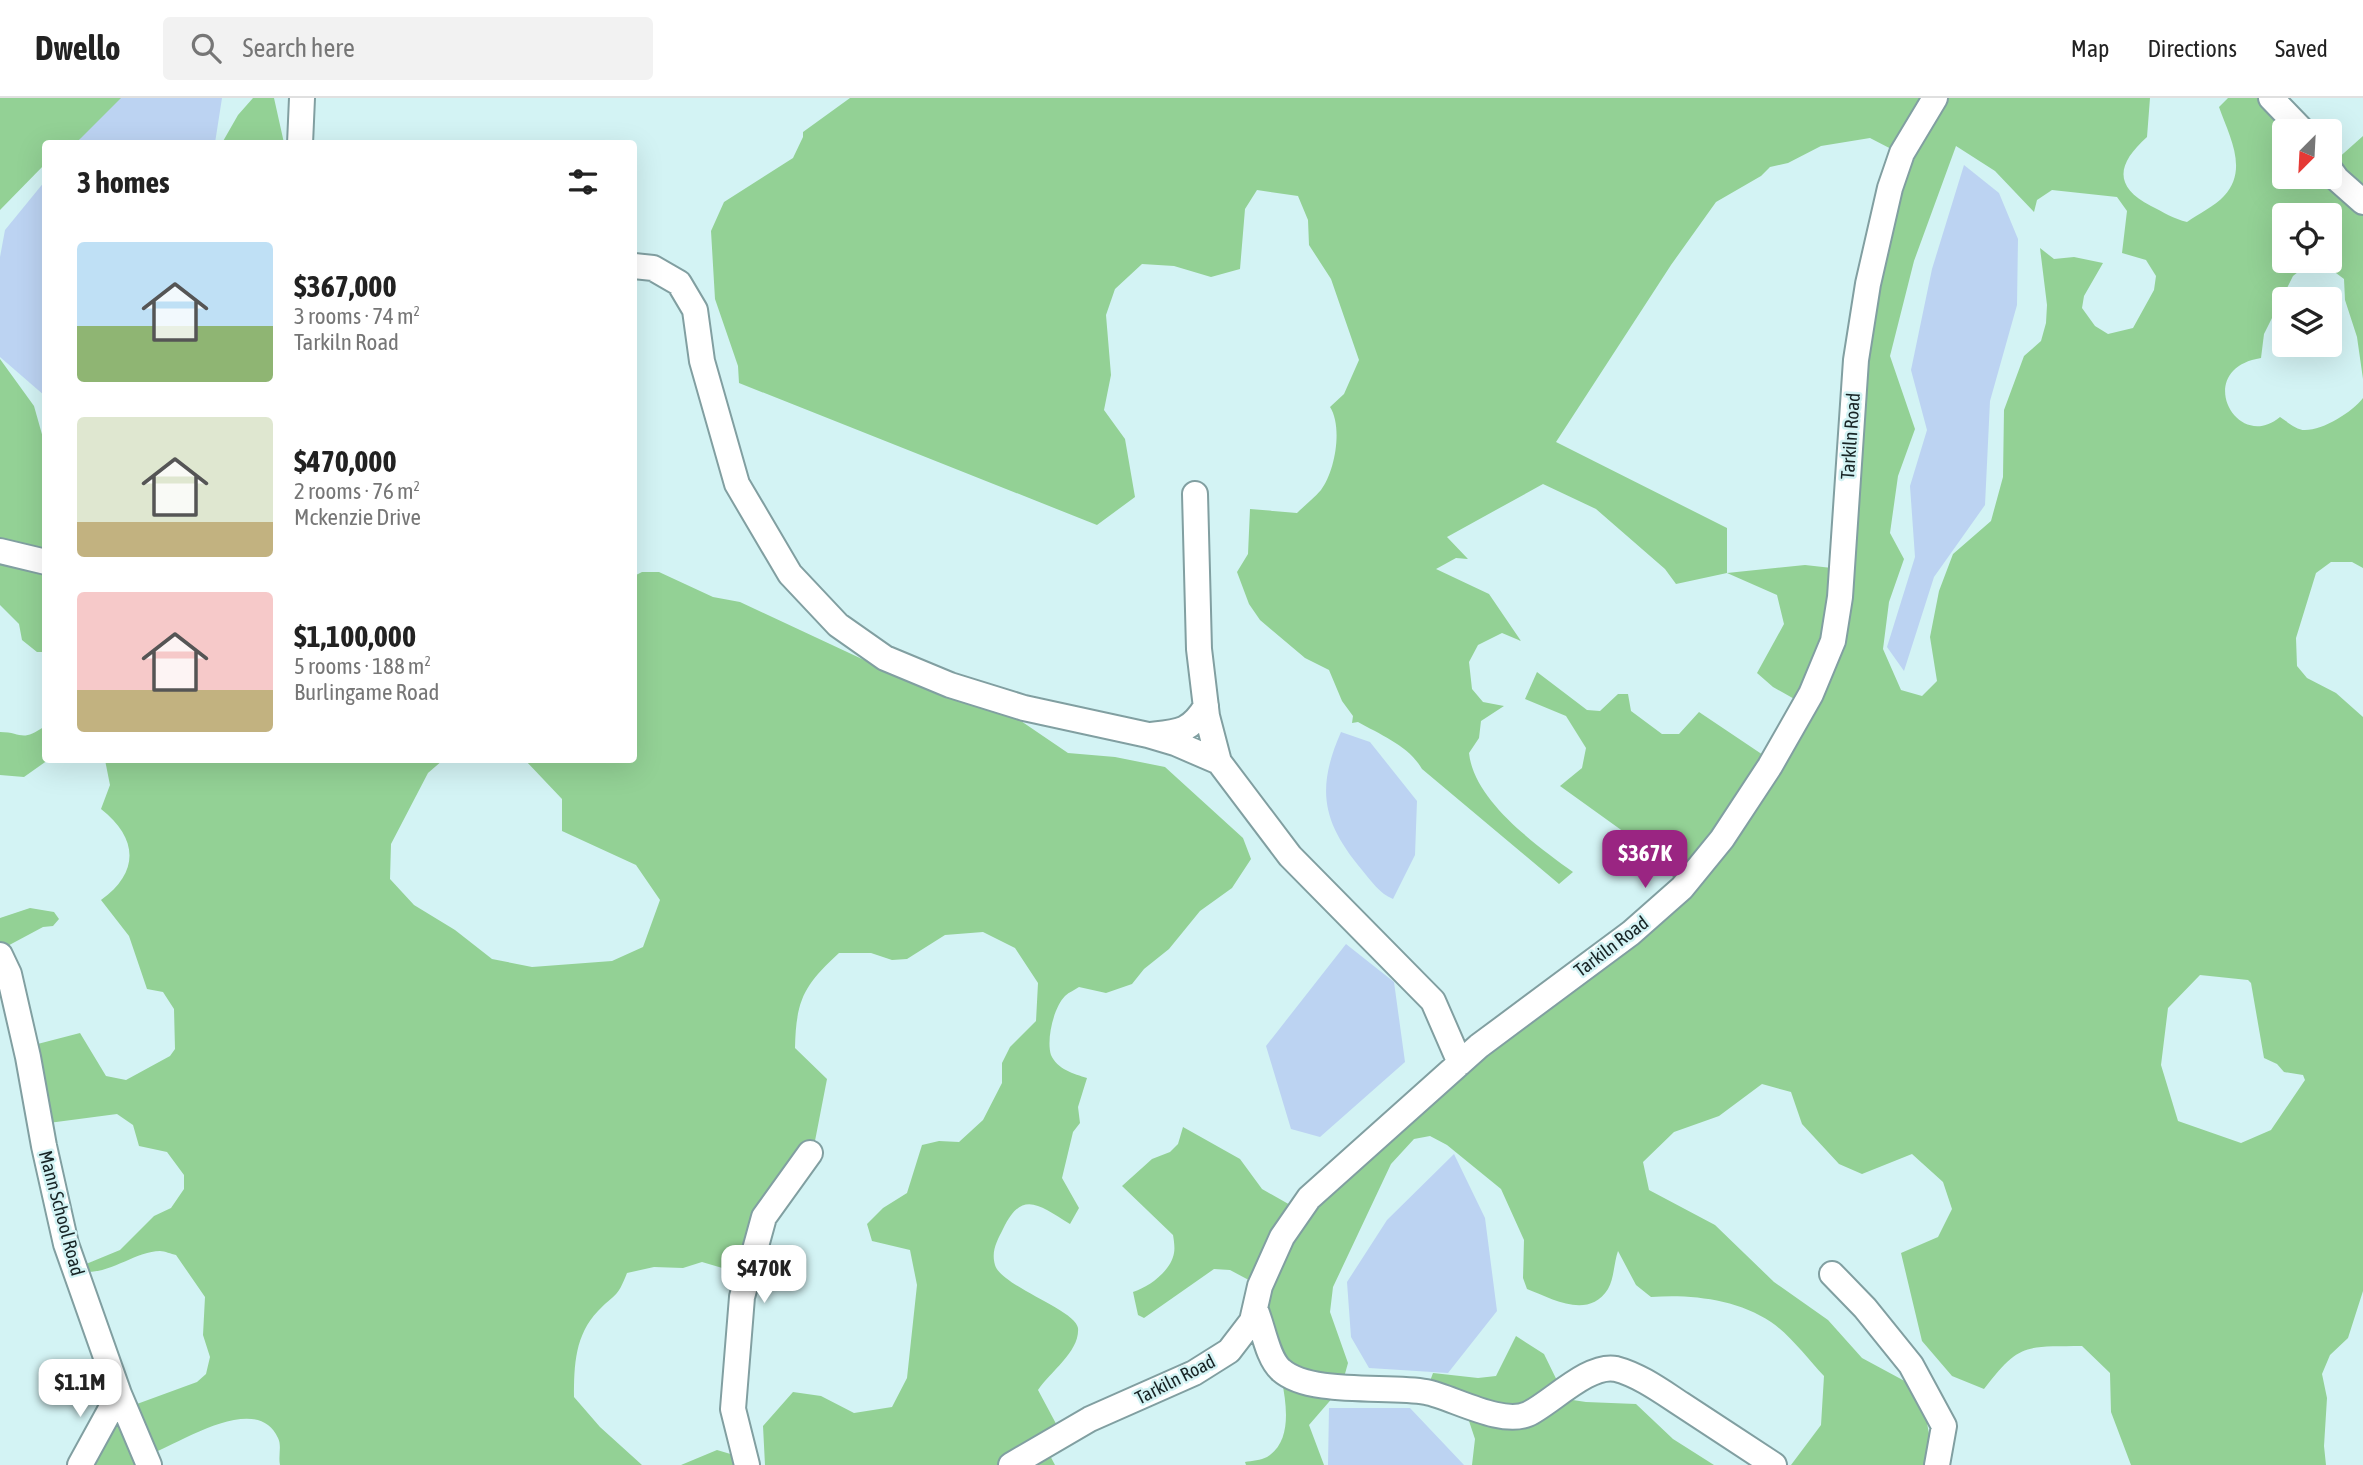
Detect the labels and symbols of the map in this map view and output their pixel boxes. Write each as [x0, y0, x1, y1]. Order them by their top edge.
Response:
north arrow [2272, 119, 2342, 189]
street label: Tarkiln Road [1836, 392, 1864, 480]
pin: $367K [1596, 830, 1694, 890]
street label: Tarkiln Road [1570, 911, 1652, 981]
street label: Mann School Road [35, 1148, 89, 1278]
pin: $470K [715, 1246, 813, 1305]
street label: Tarkiln Road [1131, 1350, 1219, 1408]
pin: $1.1M [31, 1360, 129, 1419]

